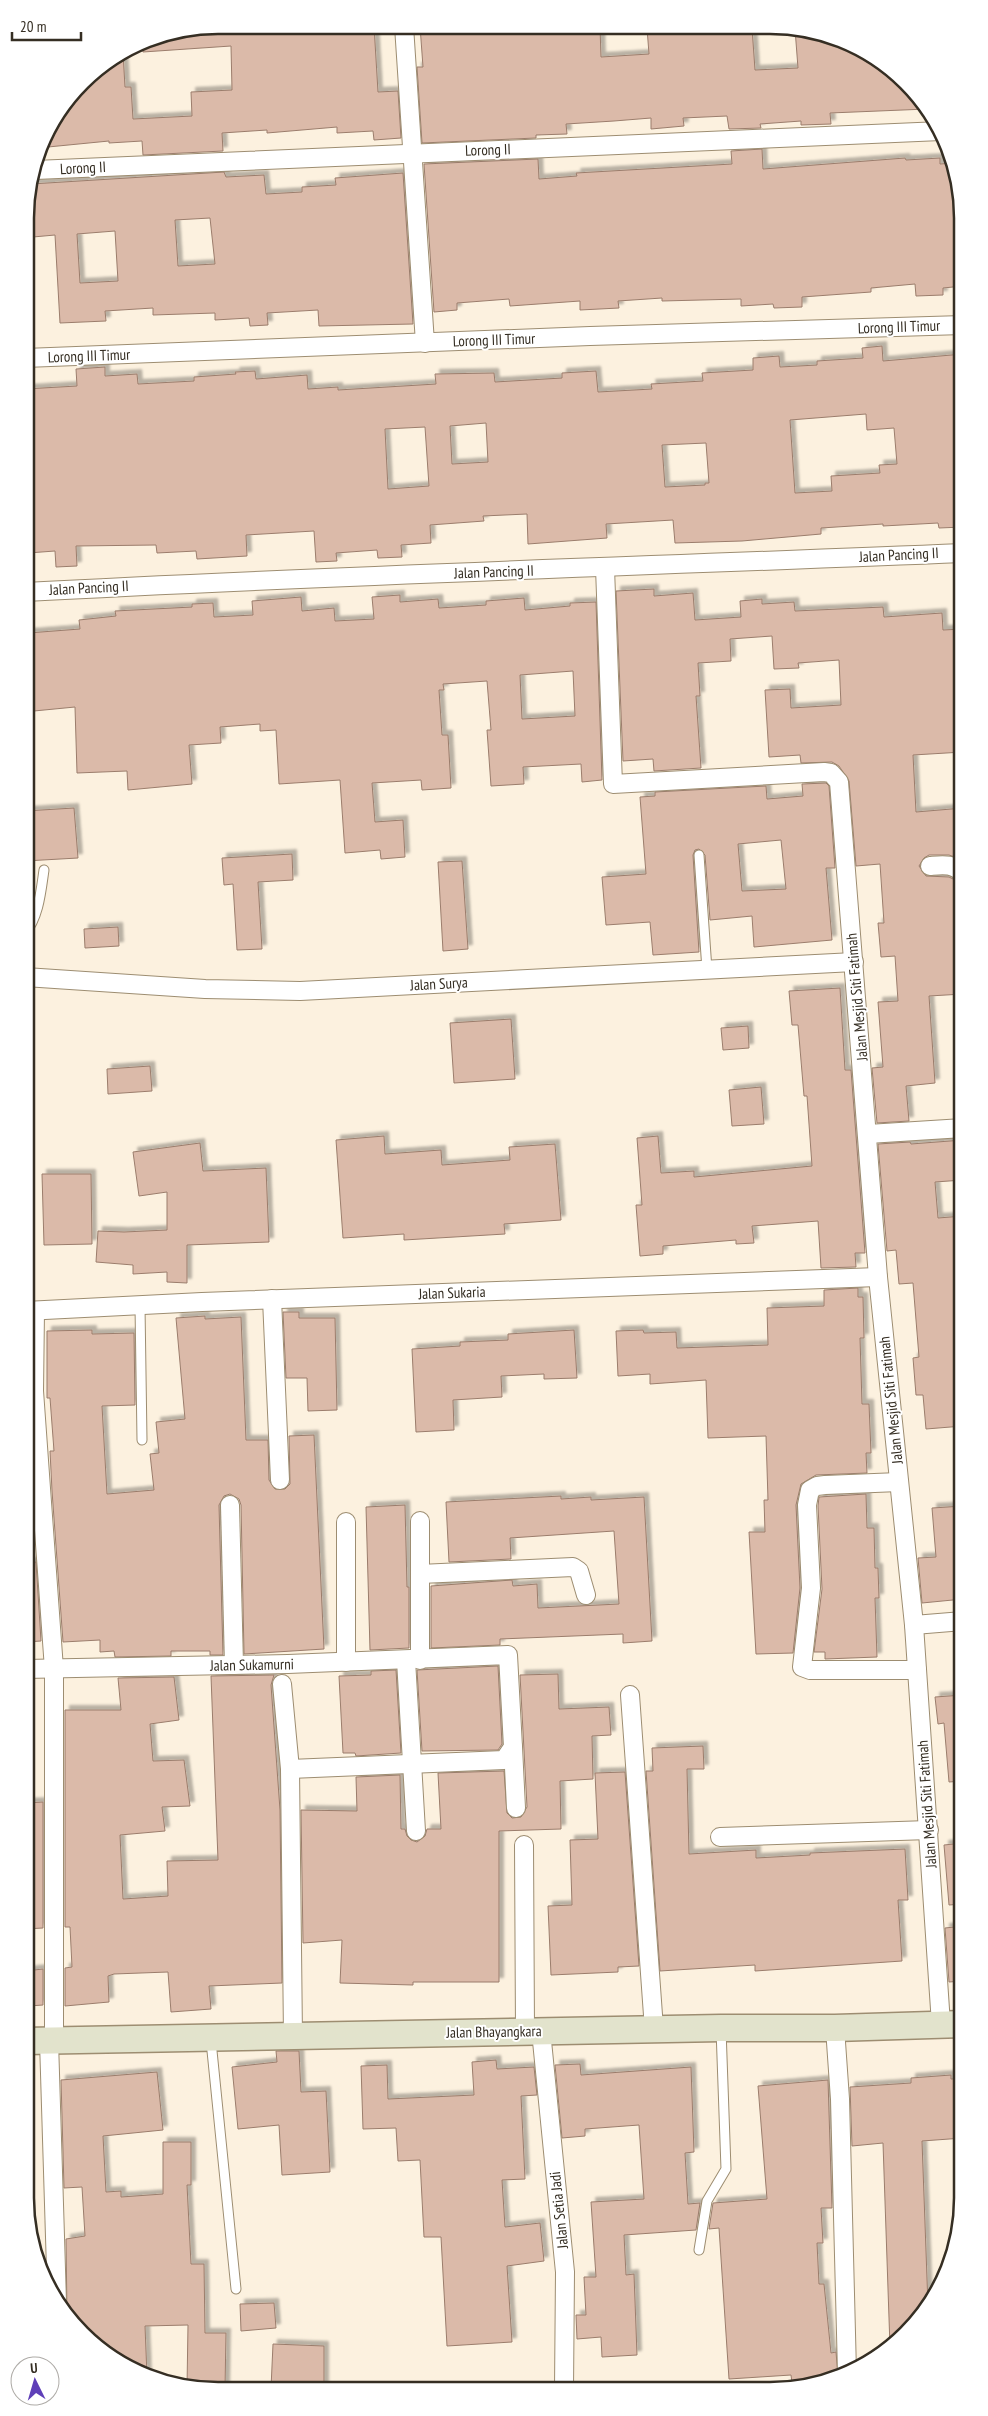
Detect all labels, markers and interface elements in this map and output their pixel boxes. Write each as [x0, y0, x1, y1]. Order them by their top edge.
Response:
scale bar [12, 10, 81, 42]
text: 20 m [20, 17, 46, 36]
street label: Lorong II [465, 139, 511, 160]
street label: Lorong II [60, 157, 106, 178]
street label: Lorong III Timur [857, 316, 941, 337]
street label: Lorong III Timur [452, 329, 536, 350]
street label: Lorong III Timur [47, 345, 131, 366]
street label: Jalan Pancing II [858, 543, 939, 566]
street label: Jalan Pancing II [453, 561, 534, 582]
street label: Jalan Pancing II [48, 576, 129, 599]
street label: Jalan Mesjid Siti Fatimah [841, 932, 872, 1063]
street label: Jalan Surya [409, 973, 468, 995]
street label: Jalan Sukaria [417, 1282, 486, 1303]
street label: Jalan Mesjid Siti Fatimah [874, 1335, 907, 1466]
street label: Jalan Sukamurni [209, 1654, 294, 1675]
street label: Jalan Mesjid Siti Fatimah [913, 1740, 941, 1870]
street label: Jalan Bhayangkara [445, 2021, 542, 2042]
street label: Jalan Setia Jadi [545, 2171, 572, 2251]
north arrow [10, 2356, 60, 2406]
text: U [29, 2359, 38, 2377]

